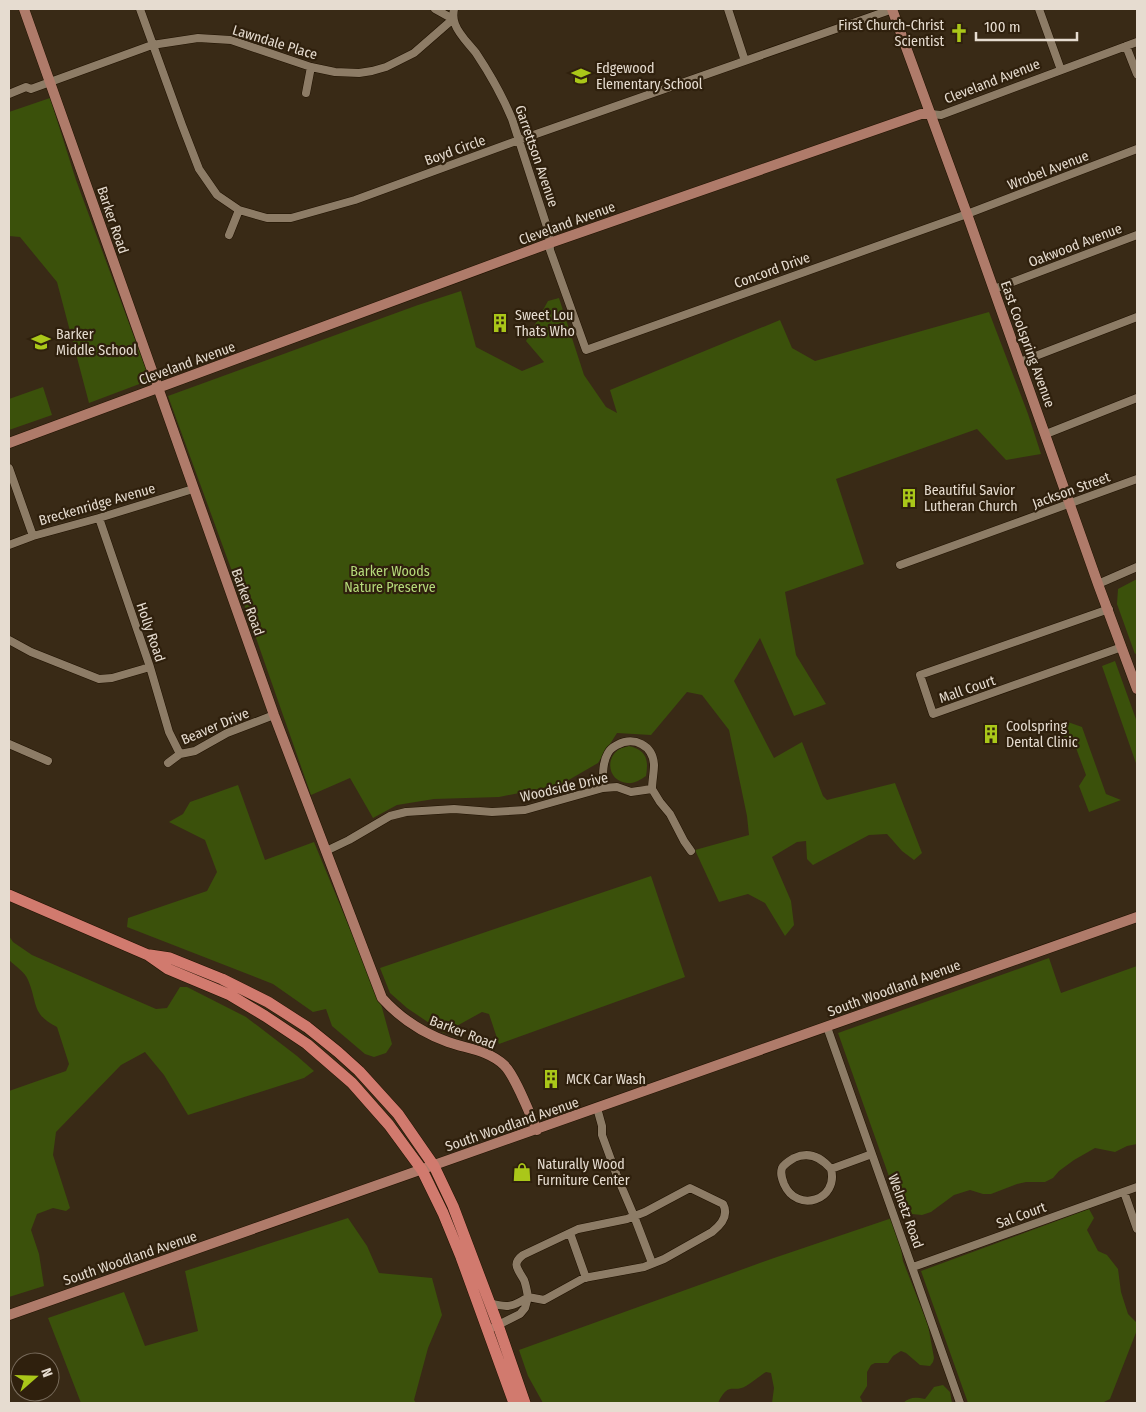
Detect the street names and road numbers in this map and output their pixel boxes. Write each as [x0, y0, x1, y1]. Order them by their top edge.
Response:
street label: Lawndale Place [230, 22, 319, 63]
street label: Cleveland Avenue [942, 55, 1043, 108]
street label: Garrettson Avenue [511, 103, 562, 209]
street label: Boyd Circle [422, 132, 488, 169]
street label: Wrobel Avenue [1005, 147, 1091, 194]
street label: Barker Road [93, 184, 132, 256]
street label: Cleveland Avenue [517, 198, 618, 249]
street label: Oakwood Avenue [1026, 220, 1124, 271]
street label: Concord Drive [732, 249, 813, 292]
street label: East Coolspring Avenue [997, 279, 1058, 410]
street label: Cleveland Avenue [137, 338, 238, 389]
street label: Jackson Street [1030, 468, 1113, 512]
street label: Breckenridge Avenue [37, 480, 157, 529]
street label: Barker Road [228, 566, 267, 638]
street label: Holly Road [132, 600, 169, 664]
street label: Mall Court [937, 672, 998, 707]
street label: Beaver Drive [179, 705, 252, 748]
street label: Woodside Drive [519, 769, 610, 806]
street label: South Woodland Avenue [825, 956, 963, 1020]
street label: Barker Road [427, 1012, 499, 1053]
street label: South Woodland Avenue [443, 1094, 581, 1155]
street label: Welnetz Road [884, 1172, 927, 1251]
street label: Sal Court [994, 1199, 1049, 1232]
street label: South Woodland Avenue [61, 1228, 199, 1289]

